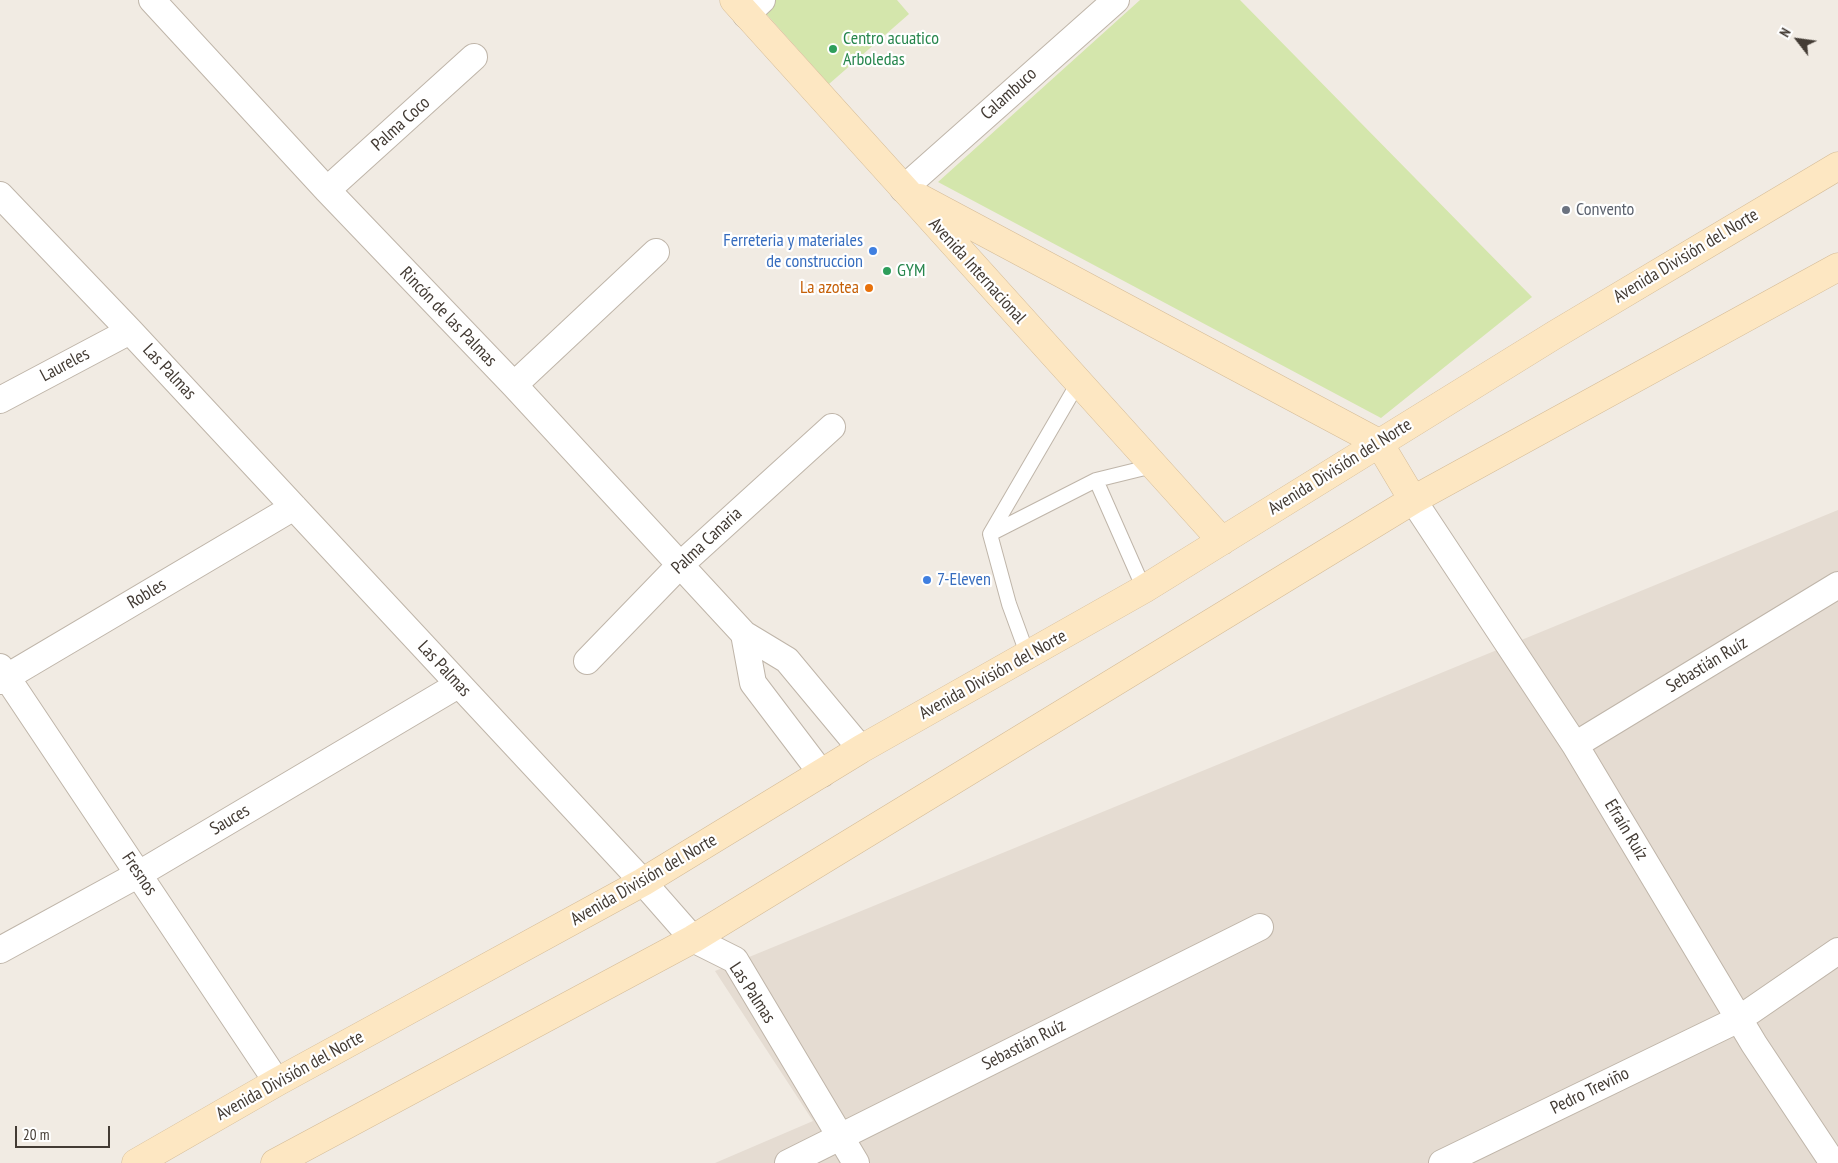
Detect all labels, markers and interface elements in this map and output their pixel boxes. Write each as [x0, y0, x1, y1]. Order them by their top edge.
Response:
north arrow [1773, 15, 1823, 65]
text: N [1775, 25, 1795, 40]
place label: Centro acuatico Arboledas [843, 28, 939, 70]
marker: Centro acuatico Arboledas [827, 43, 839, 55]
street label: Calambuco [977, 63, 1041, 125]
street label: Palma Coco [367, 92, 435, 156]
place label: Convento [1576, 199, 1634, 221]
marker: Convento [1560, 204, 1572, 216]
street label: Avenida División del Norte [1610, 204, 1762, 308]
street label: Avenida Internacional [924, 214, 1030, 328]
place label: Ferreteria y materiales de construccion [723, 230, 863, 272]
marker: Ferreteria y materiales de construccion [867, 245, 879, 257]
place label: GYM [897, 260, 926, 282]
street label: Rincón de las Palmas [395, 263, 501, 371]
marker: GYM [881, 265, 893, 277]
place label: La azotea [800, 277, 859, 299]
marker: La azotea [863, 282, 875, 294]
street label: Las Palmas [138, 340, 200, 404]
street label: Laureles [37, 343, 93, 387]
street label: Avenida División del Norte [1264, 414, 1416, 520]
street label: Palma Canaria [667, 503, 747, 579]
place label: 7-Eleven [937, 569, 991, 591]
street label: Robles [124, 574, 170, 614]
marker: 7-Eleven [921, 574, 933, 586]
street label: Avenida División del Norte [916, 626, 1070, 724]
street label: Sebastián Ruíz [1663, 632, 1751, 698]
street label: Las Palmas [413, 637, 475, 701]
street label: Efraín Ruíz [1600, 796, 1652, 864]
street label: Sauces [206, 800, 254, 840]
street label: Avenida División del Norte [567, 829, 721, 931]
street label: Fresnos [117, 848, 161, 900]
street label: Las Palmas [724, 958, 780, 1028]
street label: Sebastián Ruíz [979, 1015, 1069, 1075]
street label: Avenida División del Norte [213, 1027, 367, 1125]
street label: Pedro Treviño [1547, 1063, 1633, 1119]
scale bar [18, 1116, 112, 1148]
text: 20 m [23, 1125, 49, 1144]

